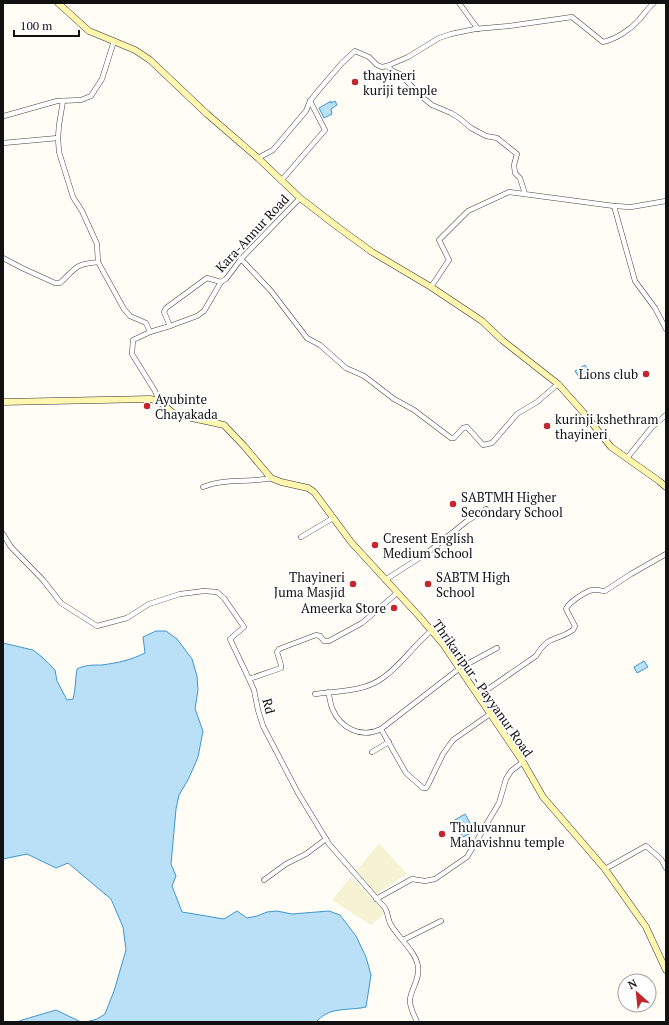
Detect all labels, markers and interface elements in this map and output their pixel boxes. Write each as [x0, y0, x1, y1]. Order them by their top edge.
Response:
scale bar [14, 12, 79, 38]
text: 100 m [20, 18, 53, 33]
place label: thayineri kuriji temple [363, 66, 437, 99]
marker: thayineri kuriji temple [350, 77, 360, 87]
street label: Kara-Annur Road [211, 190, 293, 276]
place label: Lions club [579, 365, 638, 383]
marker: Lions club [641, 369, 651, 379]
place label: Ayubinte Chayakada [155, 390, 218, 423]
marker: Ayubinte Chayakada [142, 401, 152, 411]
place label: kurinji kshethram thayineri [555, 410, 658, 443]
marker: kurinji kshethram thayineri [542, 421, 552, 431]
place label: SABTMH Higher Secondary School [461, 488, 563, 521]
marker: SABTMH Higher Secondary School [448, 499, 458, 509]
place label: Cresent English Medium School [383, 529, 474, 562]
marker: Cresent English Medium School [370, 540, 380, 550]
place label: Thayineri Juma Masjid [274, 568, 345, 601]
place label: SABTM High School [436, 568, 511, 601]
marker: Thayineri Juma Masjid [348, 579, 358, 589]
marker: SABTM High School [423, 579, 433, 589]
place label: Ameerka Store [301, 599, 386, 617]
marker: Ameerka Store [389, 603, 399, 613]
street label: Thrikaripur - Payyanur Road [429, 616, 537, 760]
street label: Rd [258, 696, 280, 716]
place label: Thuluvannur Mahavishnu temple [450, 818, 565, 851]
marker: Thuluvannur Mahavishnu temple [437, 829, 447, 839]
north arrow [617, 973, 657, 1013]
text: N [626, 976, 640, 992]

